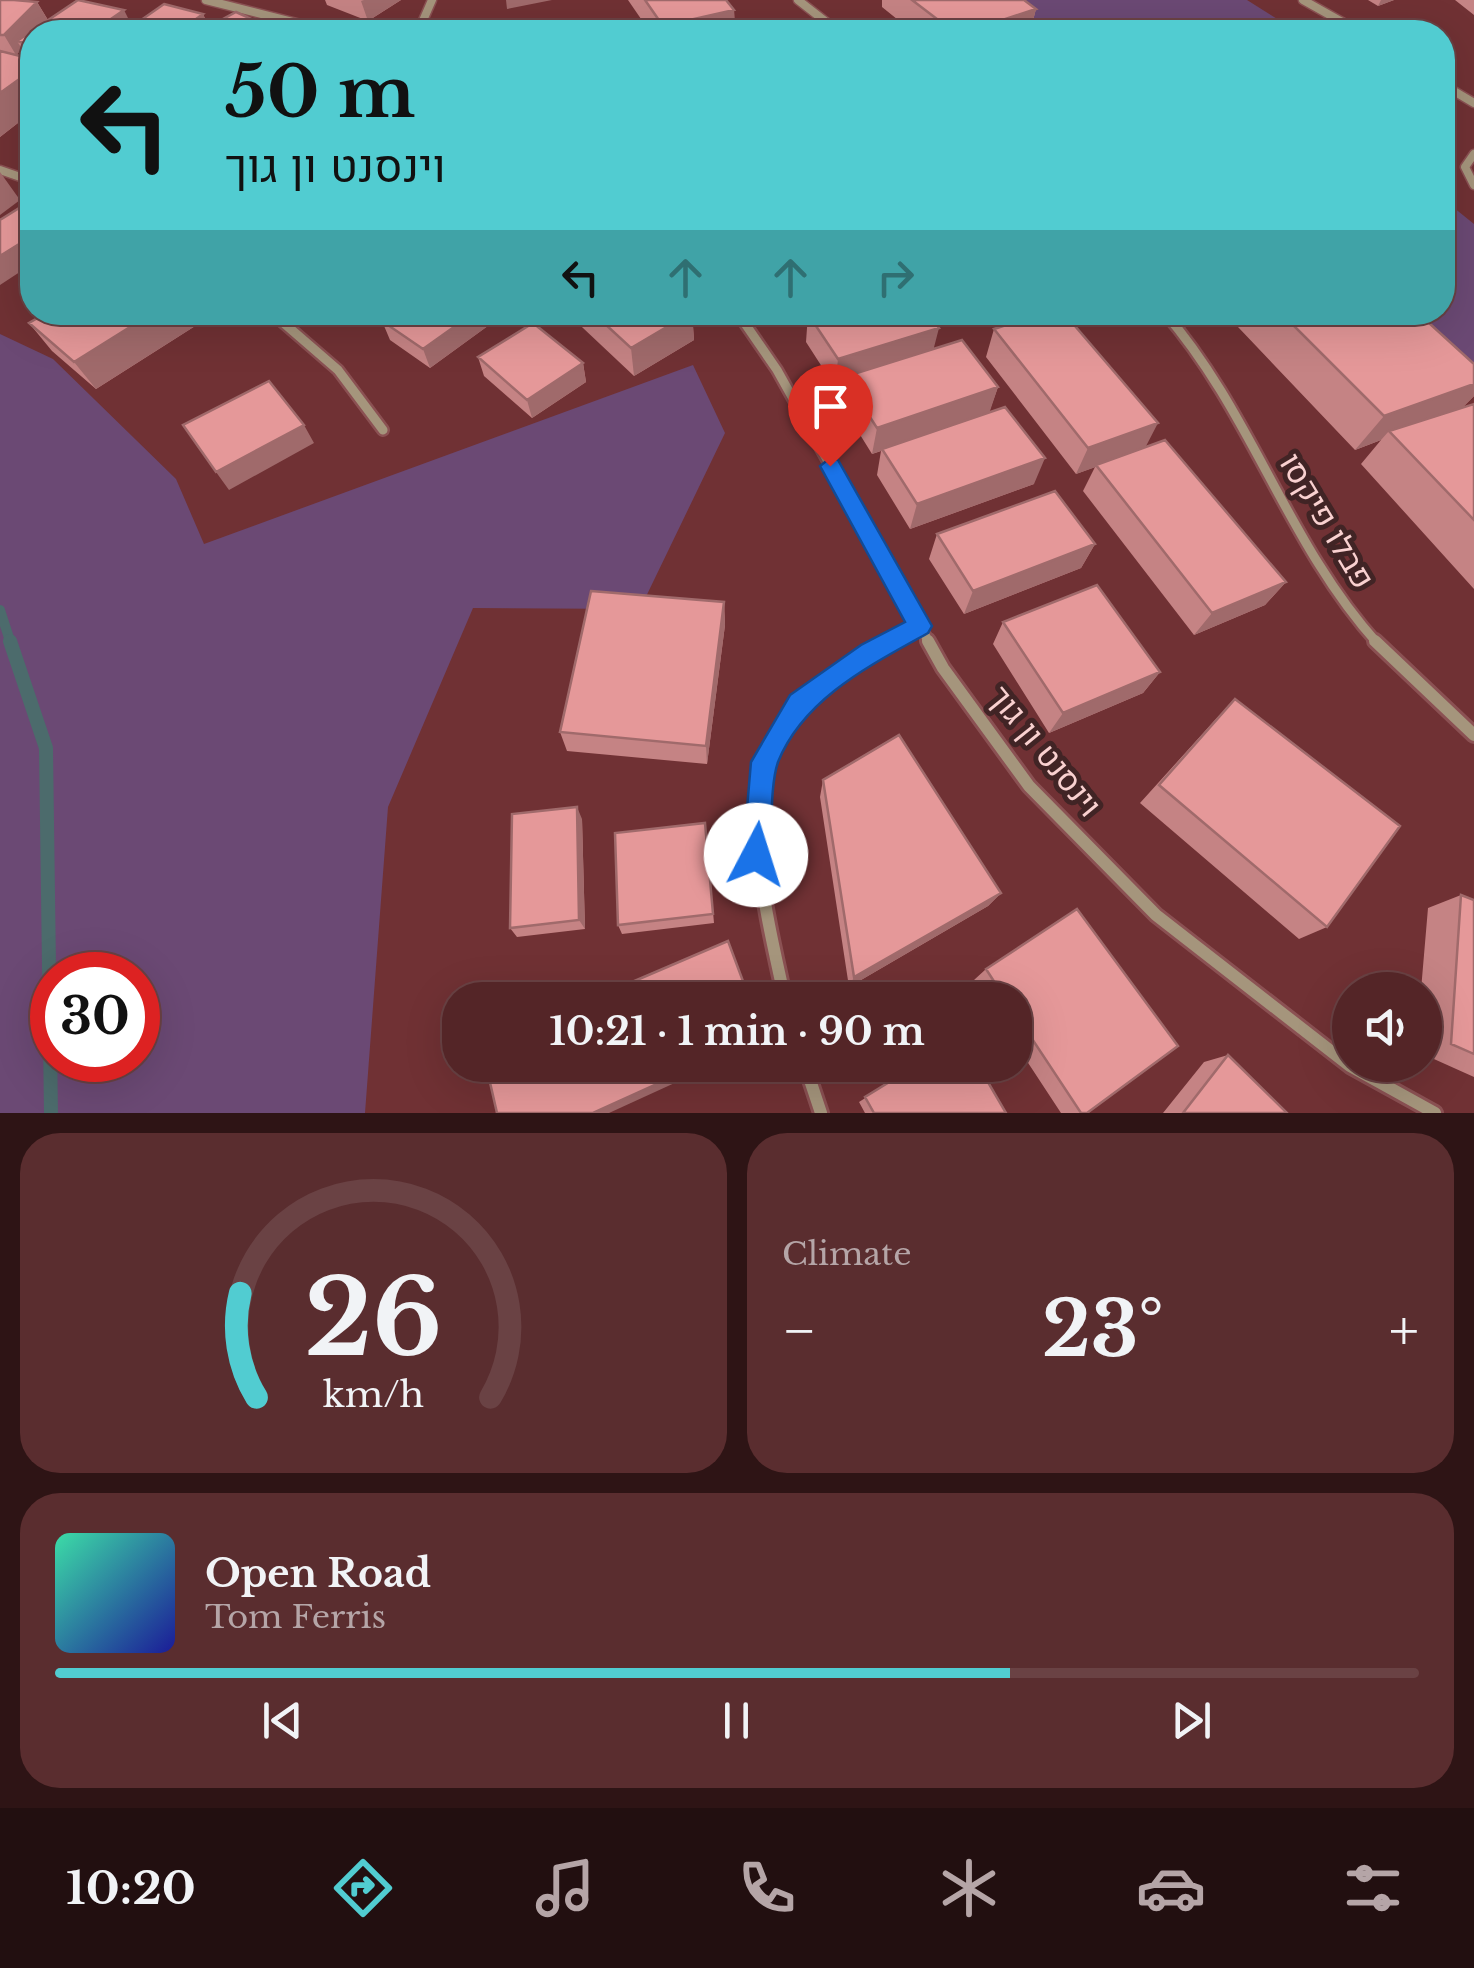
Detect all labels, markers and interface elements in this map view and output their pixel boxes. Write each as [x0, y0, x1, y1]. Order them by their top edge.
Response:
text: 50 m [225, 49, 416, 136]
icon: left [60, 60, 190, 190]
text: וינסנט ון גוך [225, 138, 446, 194]
icon: left [553, 250, 608, 305]
icon: ahead [658, 250, 713, 305]
icon: ahead [763, 250, 818, 305]
icon: right [868, 250, 923, 305]
pin [788, 364, 873, 467]
icon: arrive [803, 379, 858, 434]
street label: פבלו פיקסו [1271, 446, 1383, 596]
street label: וינסנט ון גוך [980, 677, 1110, 825]
position arrow [704, 803, 808, 907]
speed limit sign: 30 [30, 952, 160, 1082]
map controls [1332, 972, 1442, 1082]
button: sound [1332, 972, 1442, 1082]
text: 10:21 · 1 min · 90 m [549, 1008, 925, 1055]
text: Climate [782, 1234, 911, 1274]
text: 26 [305, 1254, 442, 1383]
text: 23° [1042, 1283, 1164, 1376]
text: − [782, 1297, 817, 1365]
text: + [1389, 1297, 1419, 1365]
text: km/h [323, 1372, 424, 1417]
text: Open Road [205, 1550, 431, 1597]
text: Tom Ferris [205, 1597, 386, 1637]
icon: previous [255, 1693, 310, 1748]
icon: pause [709, 1693, 764, 1748]
icon: next [1164, 1693, 1219, 1748]
icon: directions [328, 1853, 398, 1923]
icon: music [530, 1853, 600, 1923]
icon: phone [732, 1853, 802, 1923]
icon: climate [934, 1853, 1004, 1923]
icon: car [1136, 1853, 1206, 1923]
icon: filters [1338, 1853, 1408, 1923]
text: 10:20 [66, 1860, 196, 1916]

